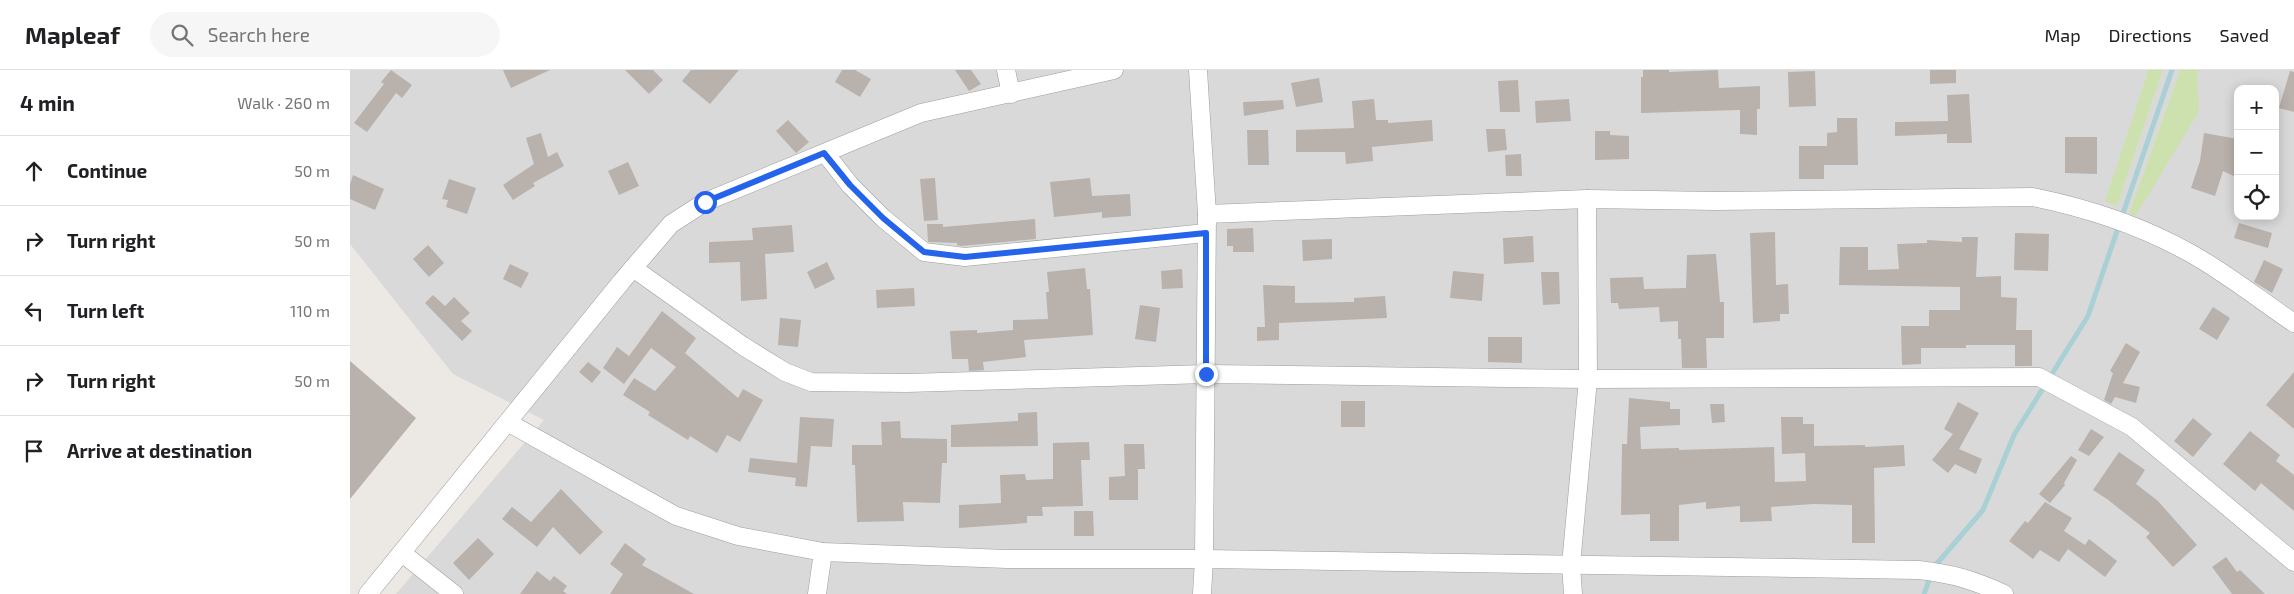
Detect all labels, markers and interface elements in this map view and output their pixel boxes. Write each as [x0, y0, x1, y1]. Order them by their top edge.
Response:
search box [150, 12, 500, 57]
text: Mapleaf [25, 20, 120, 49]
icon: search [168, 21, 196, 49]
text: Search here [208, 23, 310, 46]
text: Map [2044, 24, 2081, 46]
text: Directions [2109, 24, 2192, 46]
text: Saved [2220, 24, 2269, 46]
map controls [2234, 85, 2279, 220]
button: + [2234, 85, 2279, 130]
text: 4 min [20, 90, 75, 115]
text: Walk · 260 m [237, 93, 330, 112]
button: − [2234, 130, 2279, 175]
icon: ahead [20, 157, 48, 185]
text: Continue [67, 159, 147, 182]
text: 50 m [294, 161, 330, 180]
button: locate [2234, 175, 2279, 220]
route start [694, 191, 717, 214]
icon: right [20, 227, 48, 255]
text: Turn right [67, 229, 155, 252]
text: 50 m [294, 231, 330, 250]
icon: left [20, 297, 48, 325]
text: Turn left [67, 299, 144, 322]
text: 110 m [290, 301, 330, 320]
route end [1195, 363, 1218, 386]
icon: right [20, 367, 48, 395]
text: Turn right [67, 369, 155, 392]
text: 50 m [294, 371, 330, 390]
icon: arrive [20, 437, 48, 465]
text: Arrive at destination [67, 439, 252, 462]

